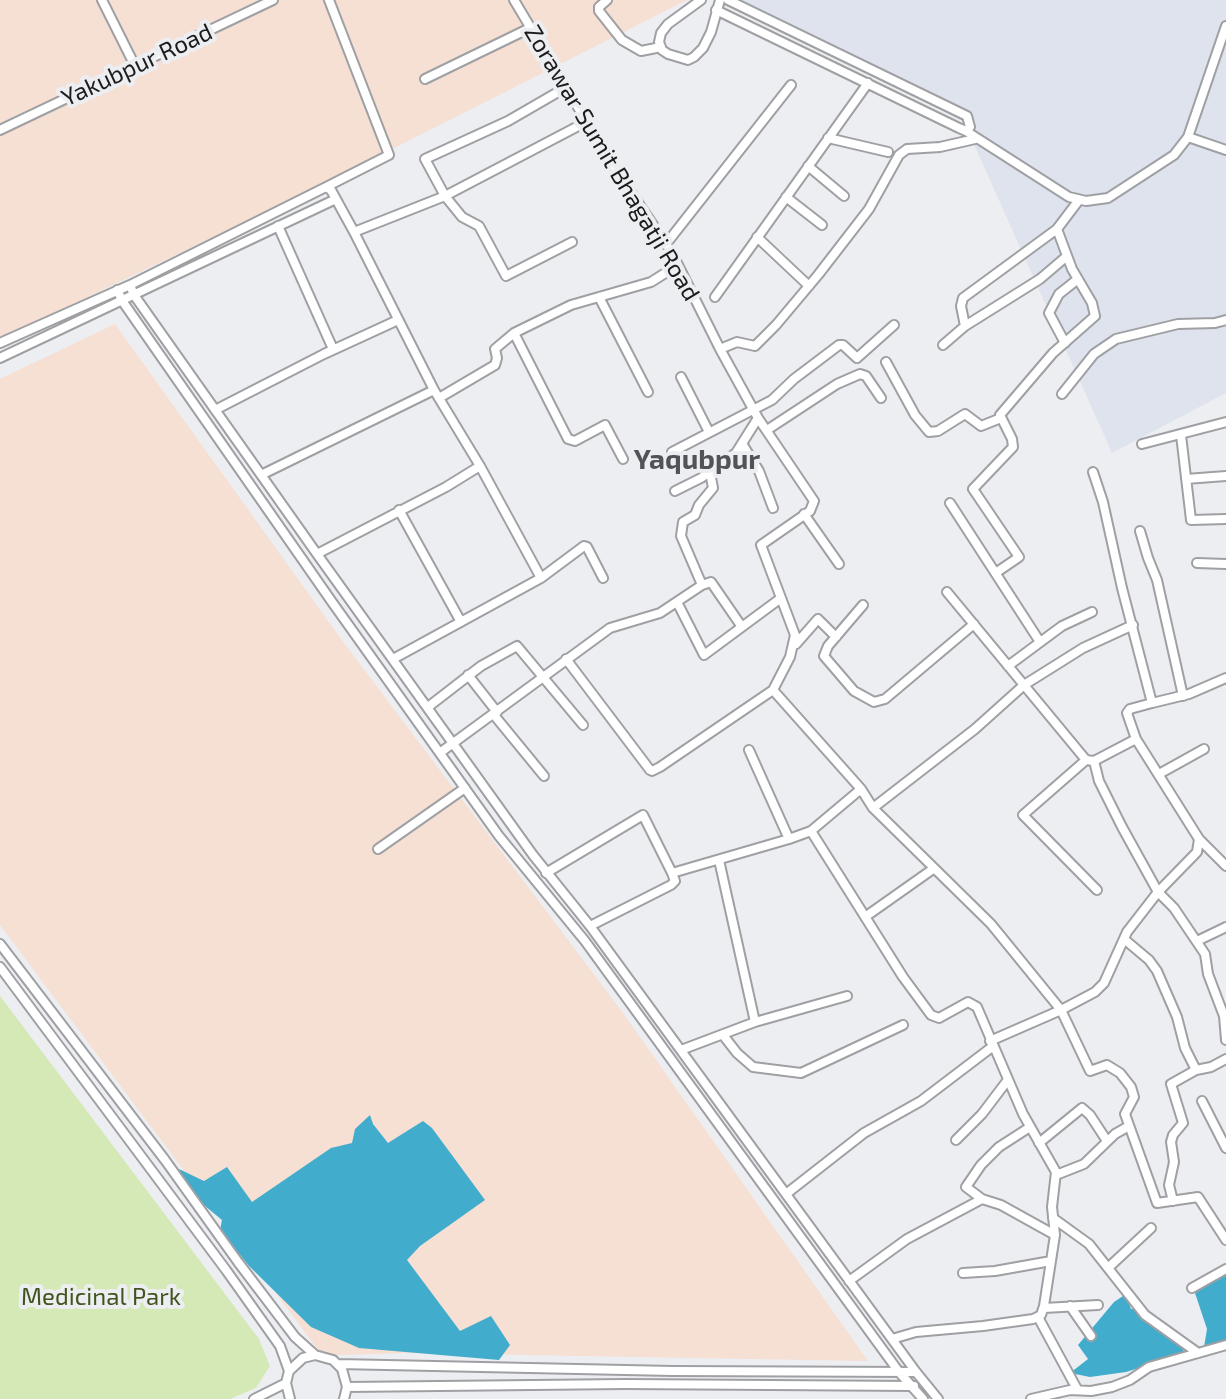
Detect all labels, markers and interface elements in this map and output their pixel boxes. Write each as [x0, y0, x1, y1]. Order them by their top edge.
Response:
street label: Yakubpur Road [57, 18, 217, 112]
street label: Zorawar Sumit Bhagatji Road [518, 20, 706, 306]
district label: Yaqubpur [634, 443, 760, 477]
park label: Medicinal Park [21, 1283, 181, 1311]

